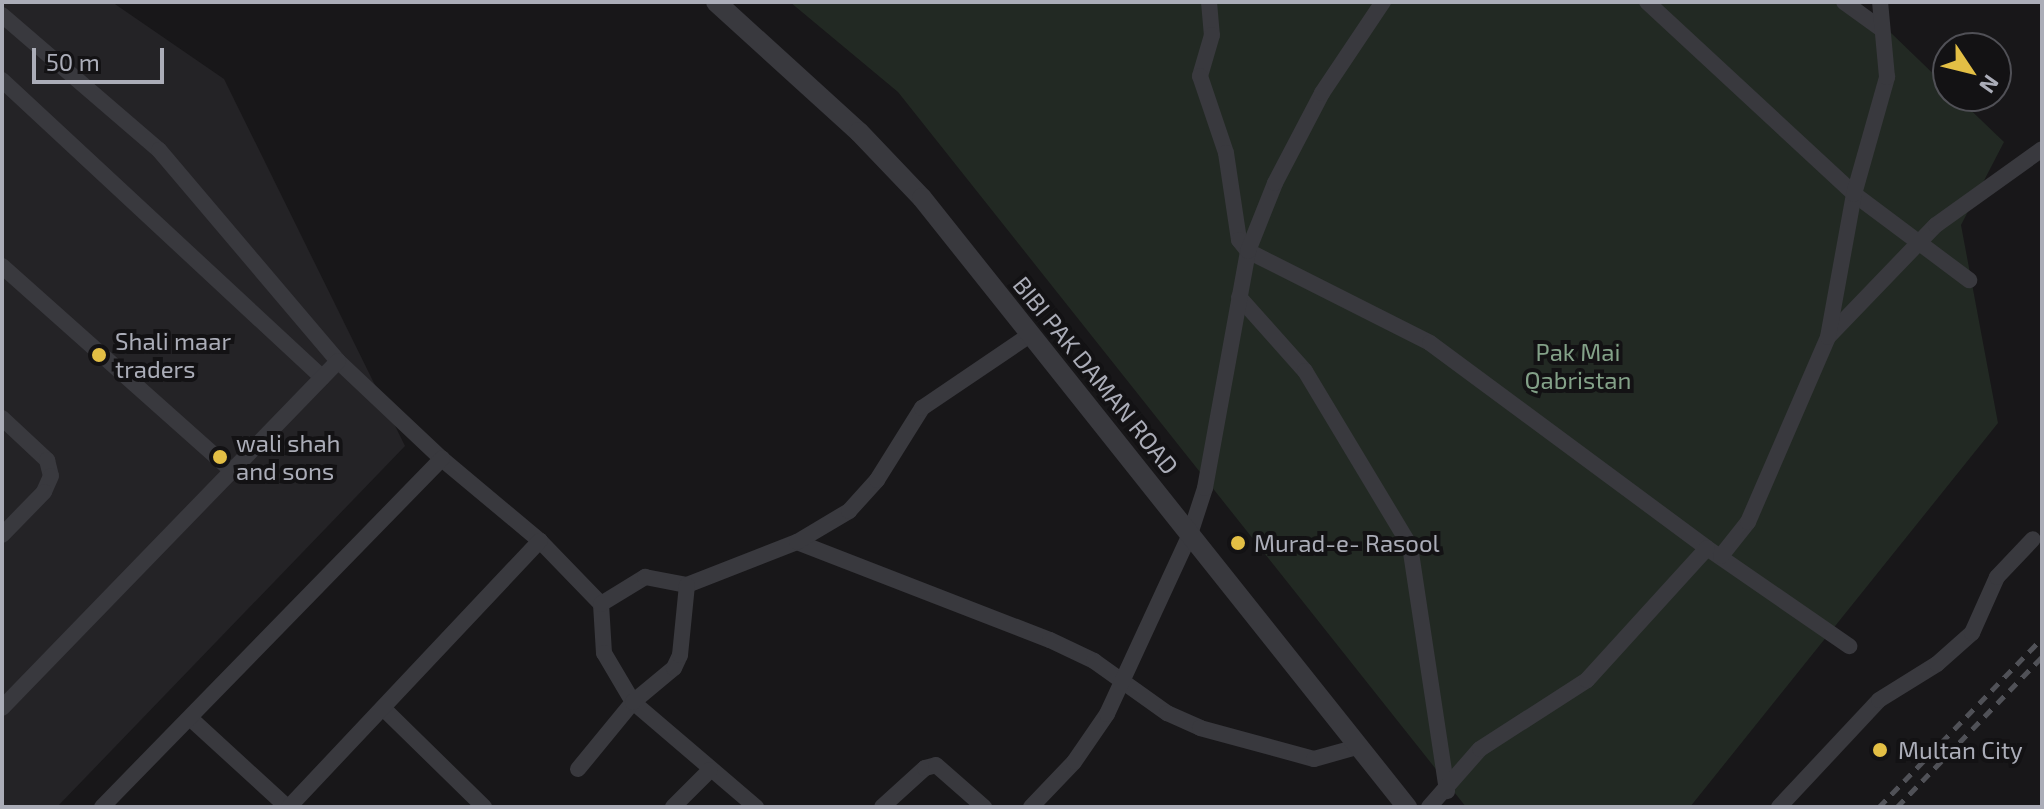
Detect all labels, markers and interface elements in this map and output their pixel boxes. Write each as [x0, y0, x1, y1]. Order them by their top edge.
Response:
scale bar [36, 32, 168, 82]
north arrow [1932, 32, 2012, 112]
text: 50 m [46, 47, 100, 76]
text: N [1975, 71, 2005, 99]
street label: BIBI PAK DAMAN ROAD [1007, 270, 1185, 480]
place label: Shali maar traders [115, 327, 231, 383]
park label: Pak Mai Qabristan [1525, 338, 1631, 394]
marker: Shali maar traders [90, 346, 108, 364]
place label: wali shah and sons [236, 429, 341, 485]
marker: wali shah and sons [211, 448, 229, 466]
place label: Murad-e- Rasool [1254, 529, 1440, 557]
marker: Murad-e- Rasool [1229, 534, 1247, 552]
place label: Multan City [1898, 736, 2023, 764]
marker: Multan City [1869, 739, 1891, 761]

